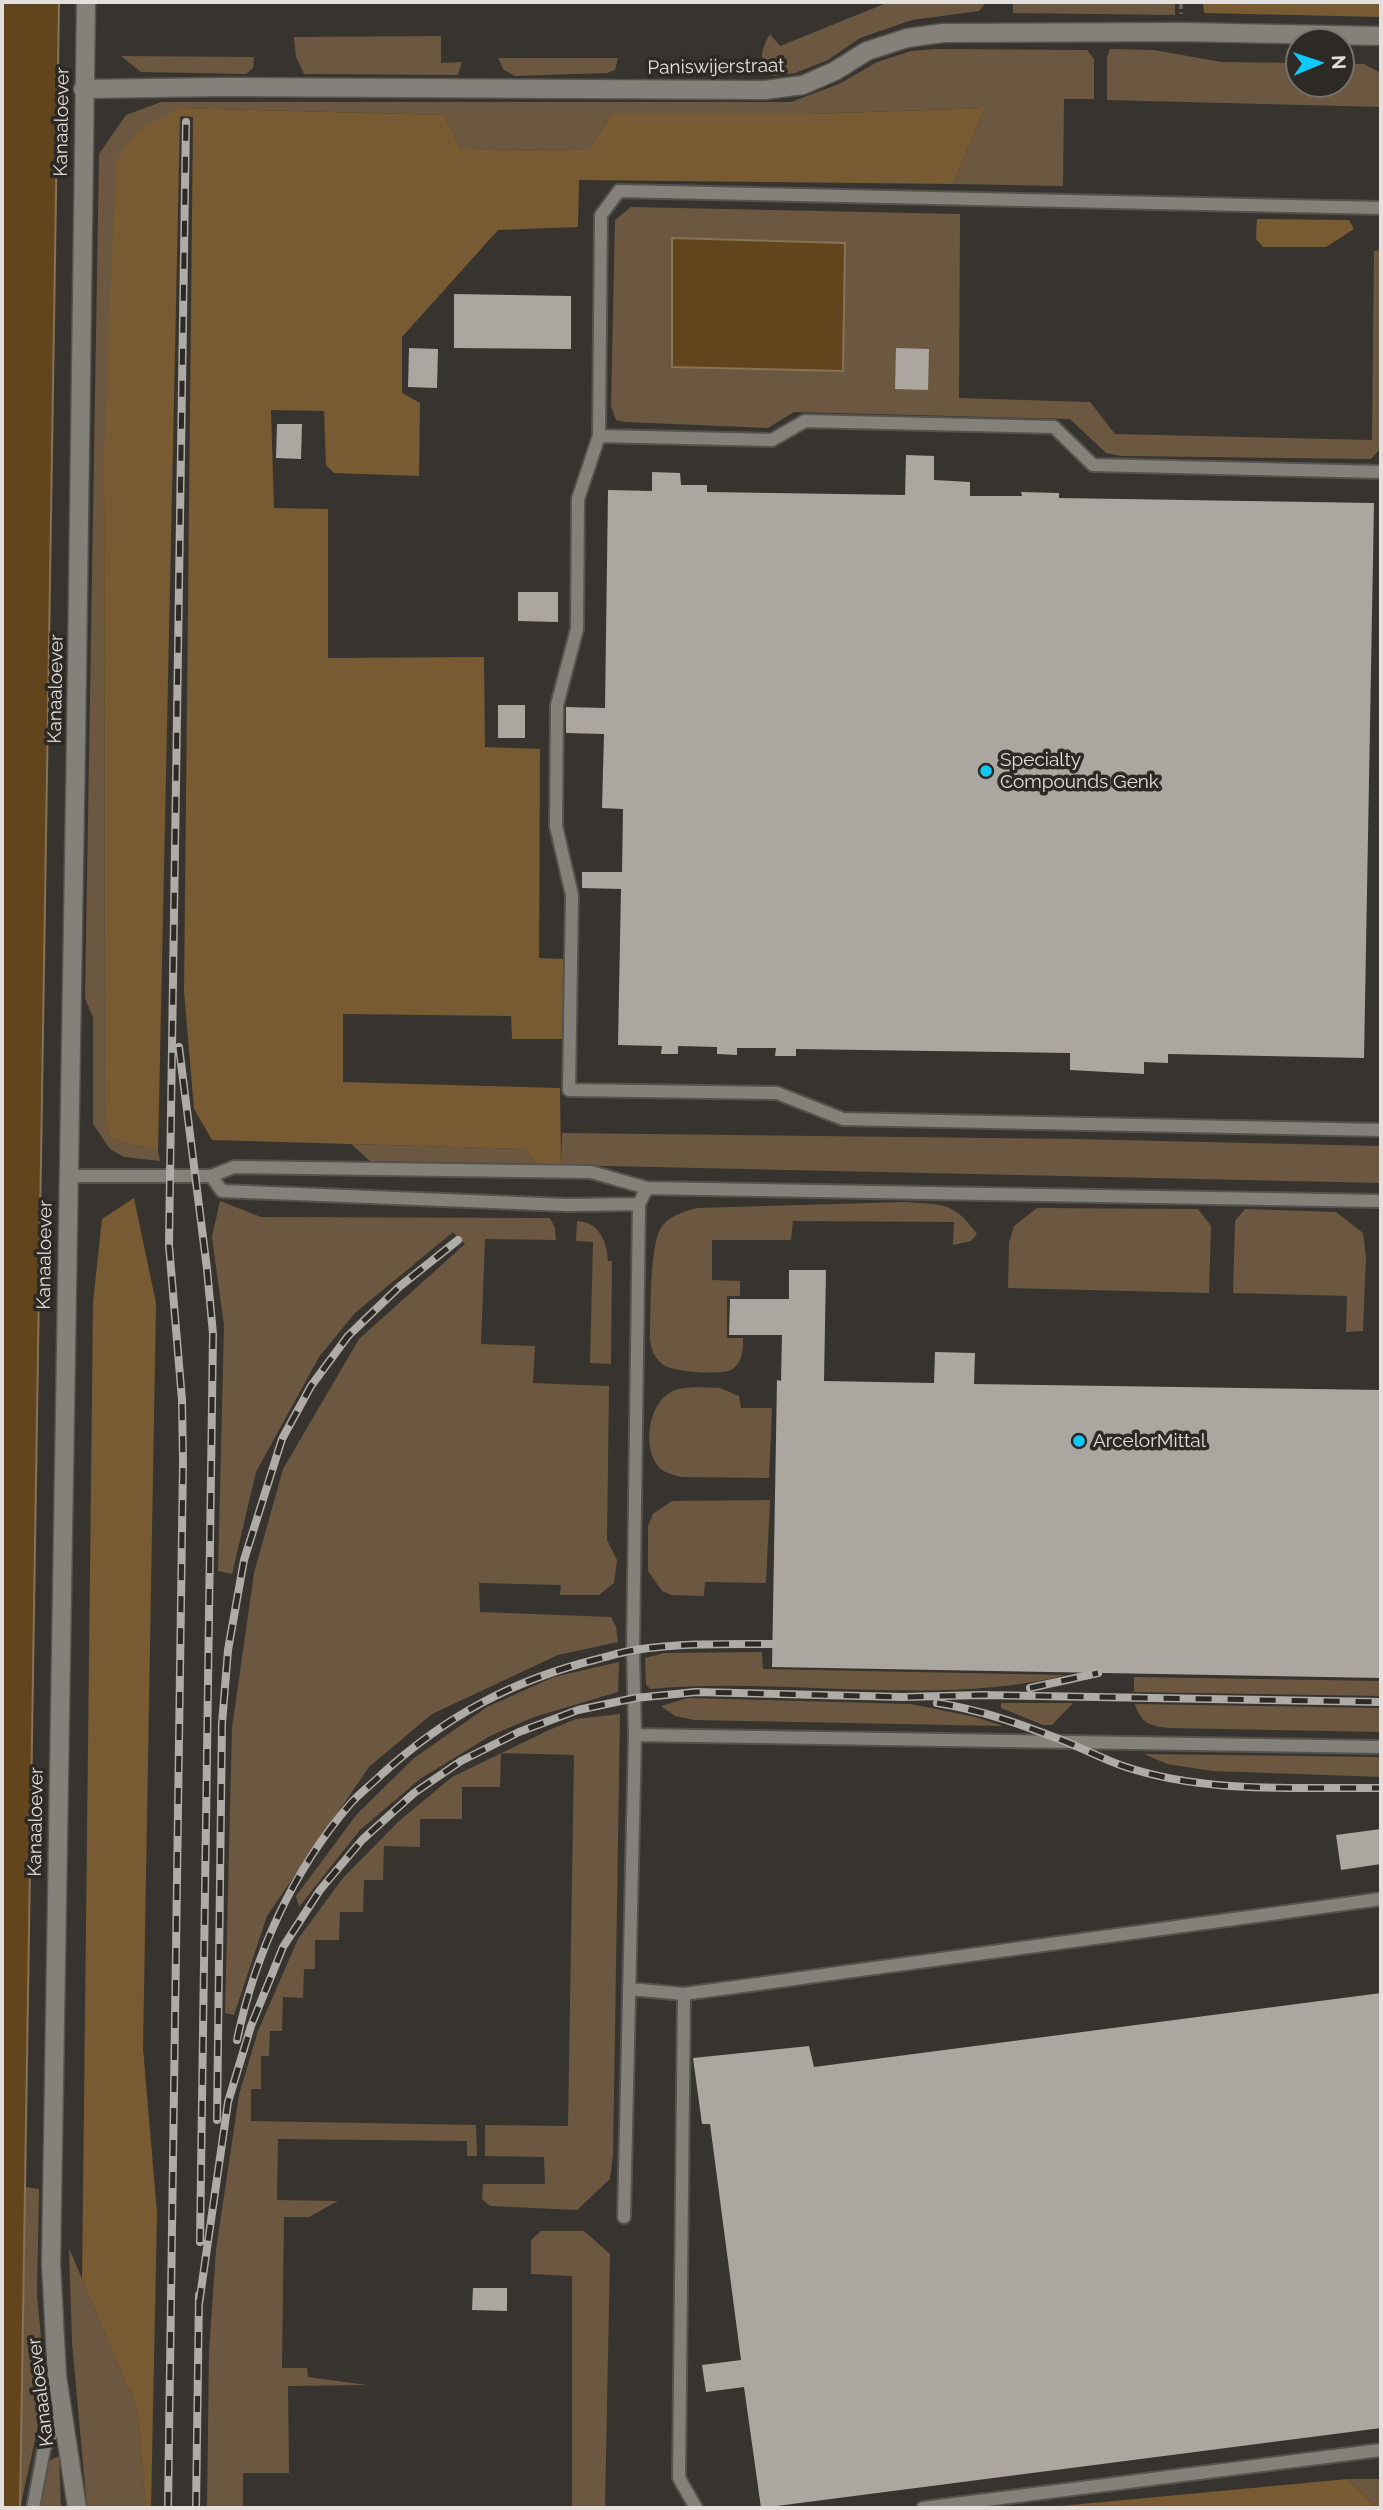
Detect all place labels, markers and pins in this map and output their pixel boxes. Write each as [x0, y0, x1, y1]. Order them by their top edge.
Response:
place label: Specialty Compounds Genk [1000, 749, 1159, 793]
marker: Specialty Compounds Genk [978, 763, 994, 779]
place label: ArcelorMittal [1093, 1430, 1206, 1452]
marker: ArcelorMittal [1071, 1433, 1087, 1449]

